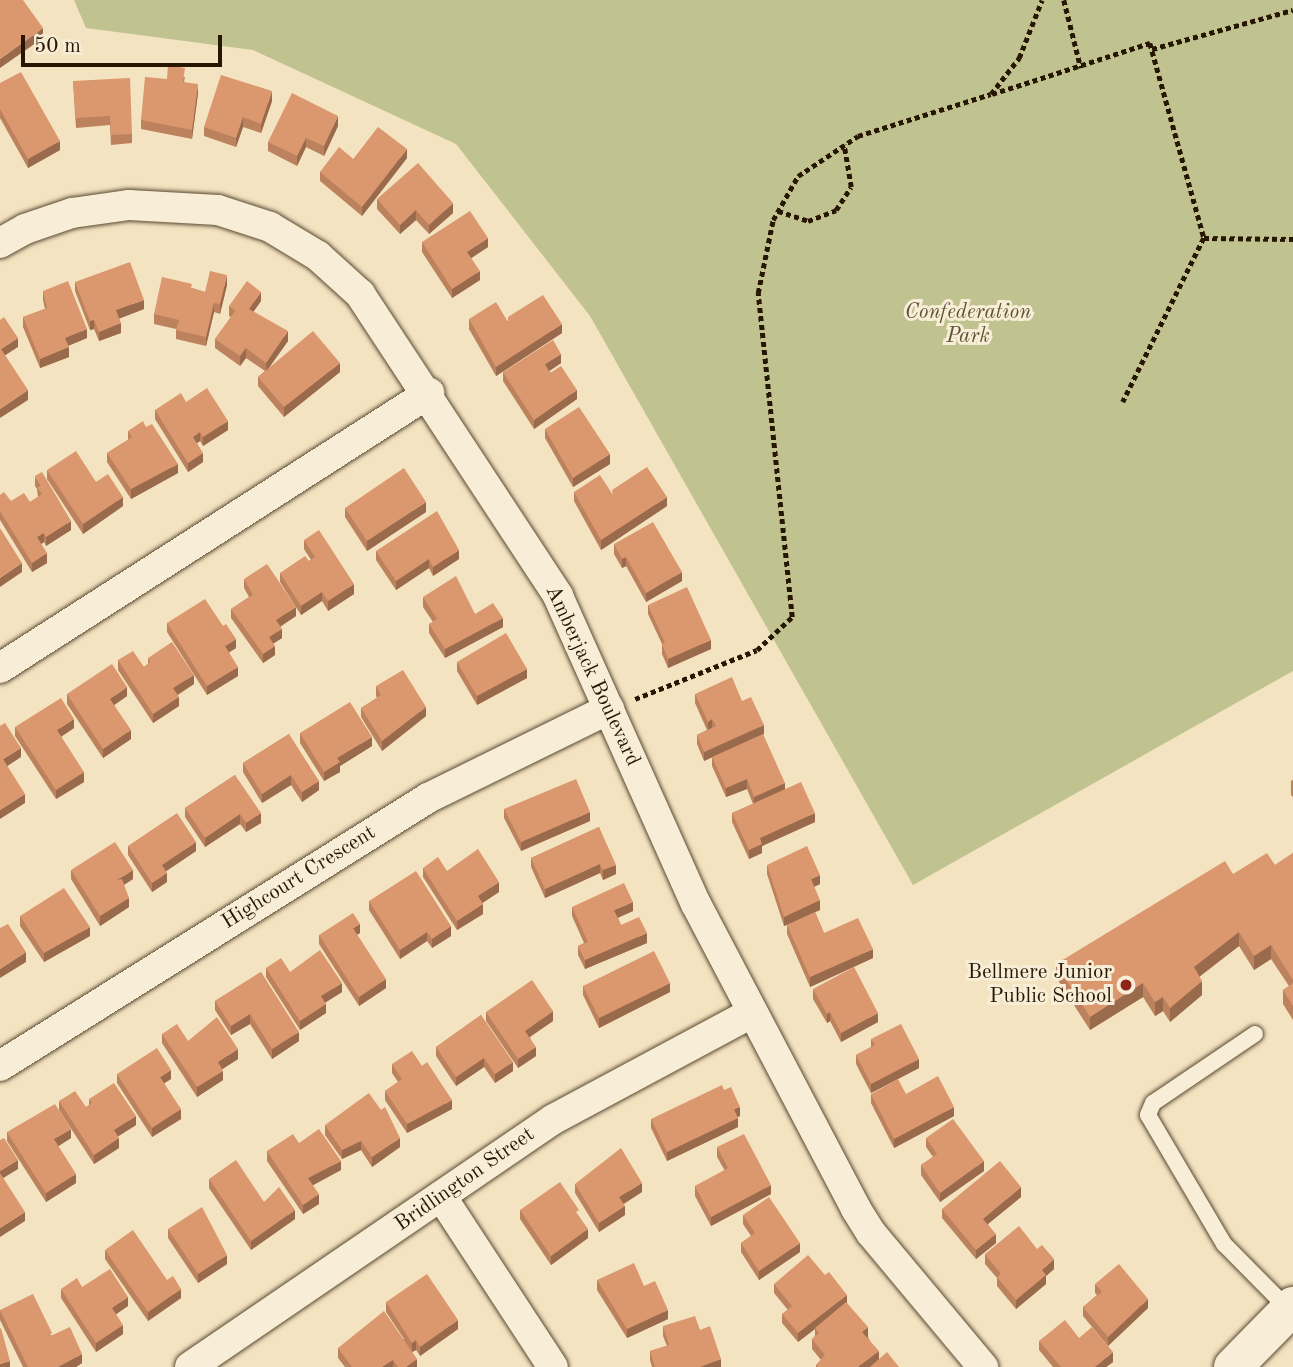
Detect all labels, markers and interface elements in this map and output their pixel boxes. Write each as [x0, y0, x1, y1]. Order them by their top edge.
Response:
scale bar [24, 21, 226, 65]
text: 50 m [34, 36, 81, 57]
park label: Confederation Park [905, 300, 1031, 350]
street label: Amberjack Boulevard [539, 582, 645, 770]
street label: Highcourt Crescent [217, 821, 381, 935]
place label: Bellmere Junior Public School [967, 960, 1112, 1010]
marker: Bellmere Junior Public School [1118, 977, 1134, 993]
street label: Bridlington Street [390, 1123, 540, 1237]

